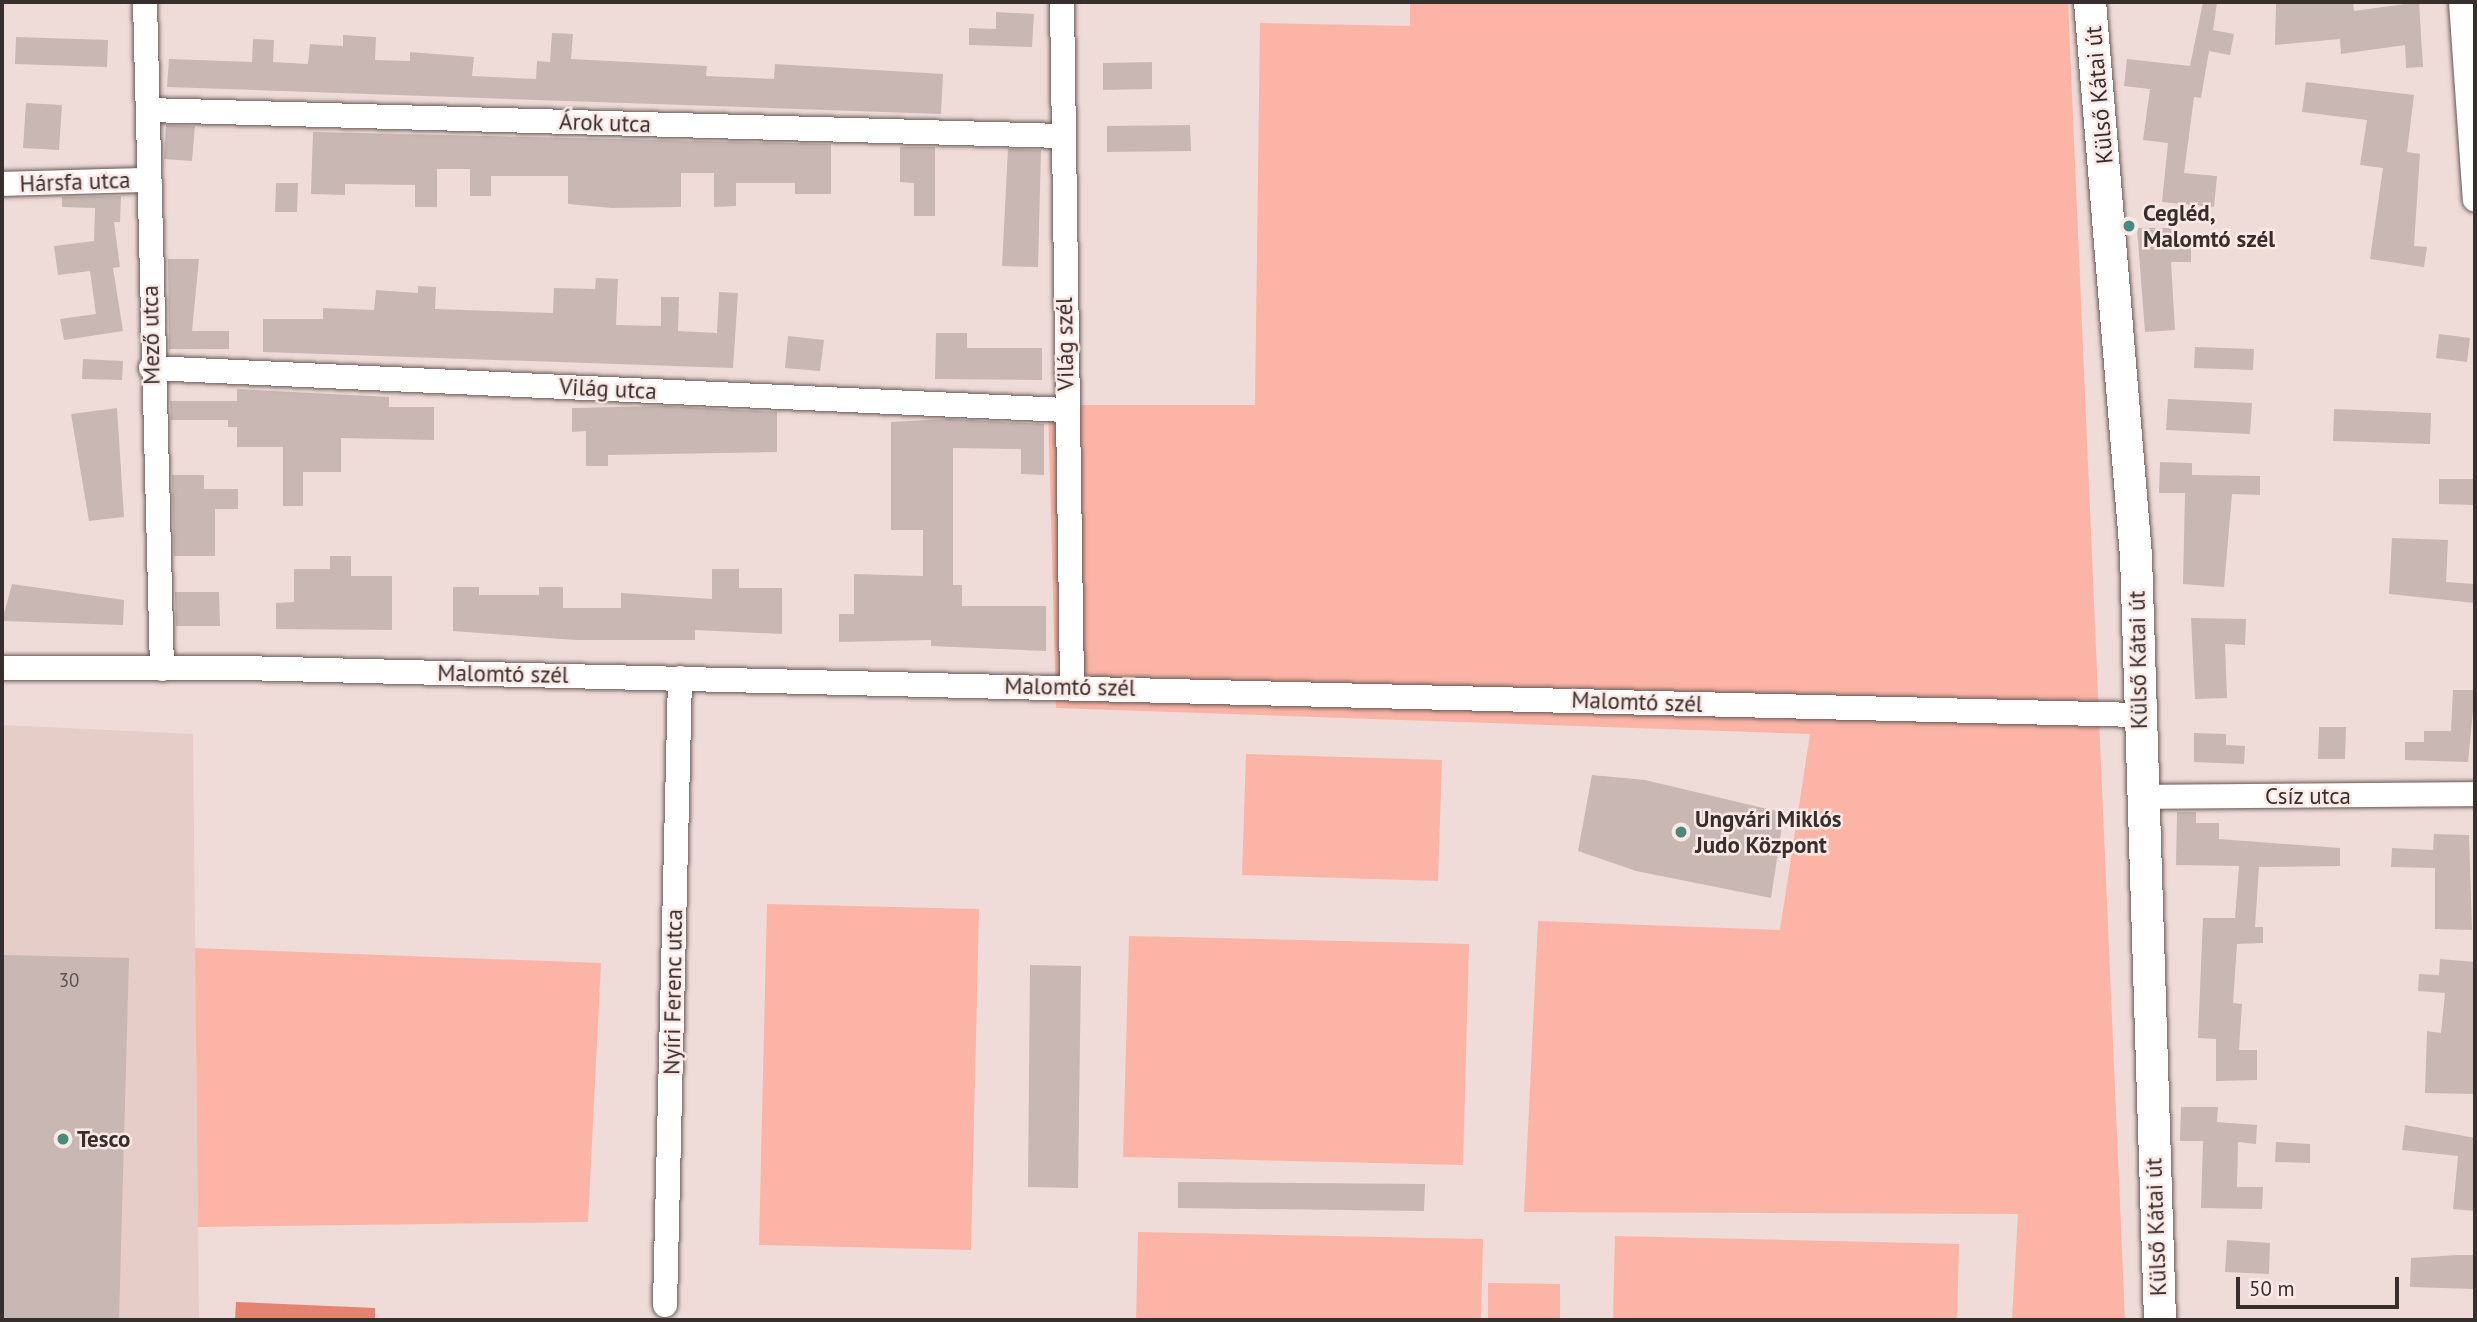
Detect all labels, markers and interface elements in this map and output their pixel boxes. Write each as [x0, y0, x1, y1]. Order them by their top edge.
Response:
street label: Külső Kátai út [2079, 25, 2119, 165]
street label: Árok utca [558, 108, 652, 138]
street label: Hársfa utca [19, 166, 131, 198]
place label: Cegléd, Malomtó szél [2143, 199, 2275, 253]
marker: Cegléd, Malomtó szél [2121, 218, 2137, 234]
street label: Mező utca [136, 285, 166, 385]
street label: Világ szél [1050, 297, 1080, 391]
street label: Világ utca [559, 373, 657, 405]
street label: Külső Kátai út [2123, 591, 2153, 729]
street label: Malomtó szél [437, 659, 569, 689]
street label: Malomtó szél [1004, 672, 1136, 702]
street label: Malomtó szél [1571, 686, 1703, 718]
street label: Csíz utca [2265, 782, 2351, 810]
place label: Ungvári Miklós Judo Központ [1695, 805, 1841, 859]
marker: Ungvári Miklós Judo Központ [1673, 824, 1689, 840]
street label: Nyíri Ferenc utca [658, 909, 688, 1075]
house number: 30 [59, 970, 79, 992]
place label: Tesco [77, 1125, 130, 1153]
marker: Tesco [55, 1131, 71, 1147]
street label: Külső Kátai út [2140, 1157, 2172, 1297]
scale bar [2239, 1262, 2402, 1306]
text: 50 m [2249, 1275, 2295, 1302]

